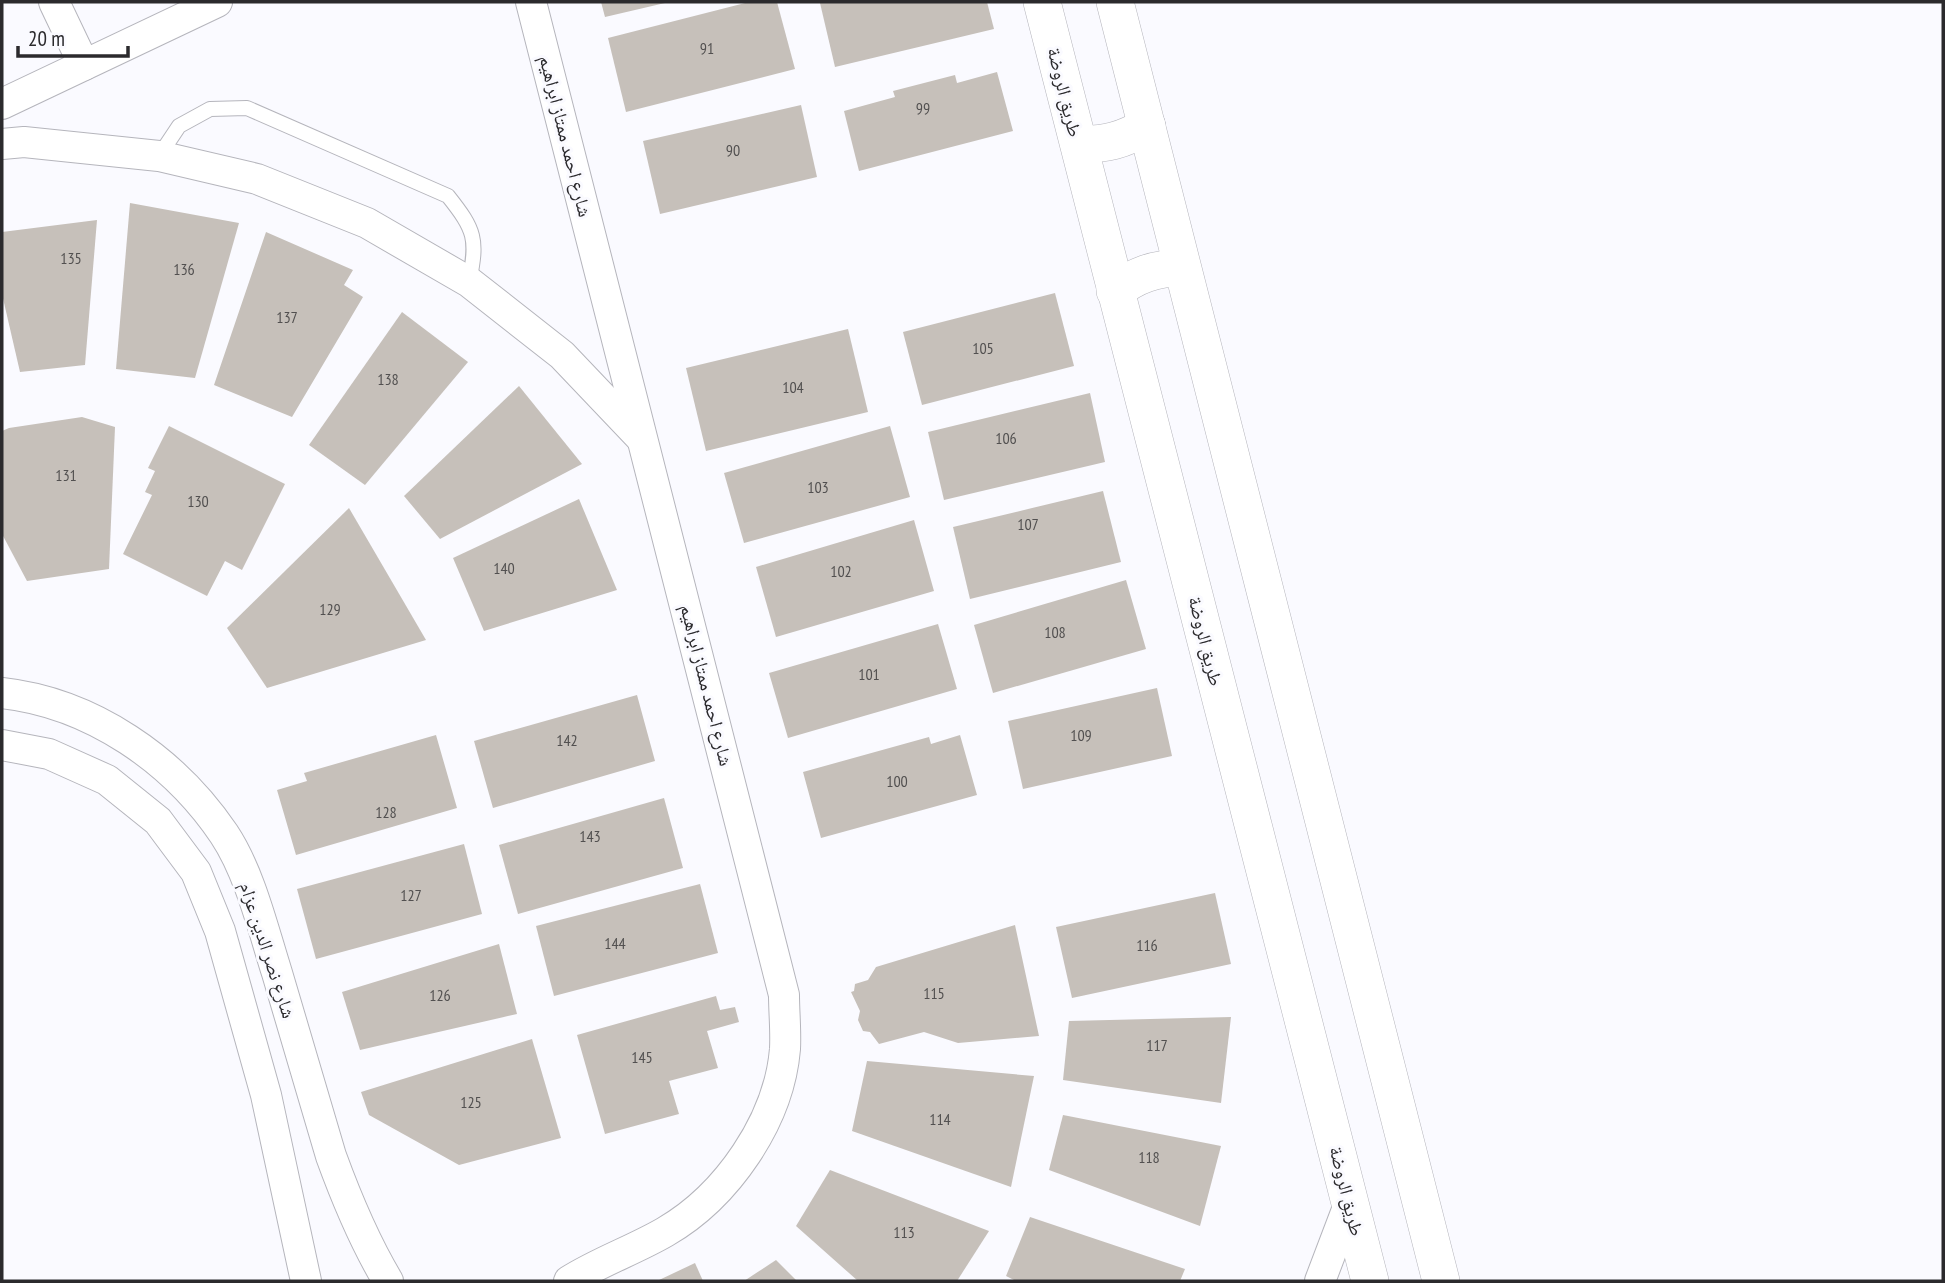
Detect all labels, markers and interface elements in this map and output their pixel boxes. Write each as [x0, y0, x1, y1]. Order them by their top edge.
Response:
scale bar [18, 14, 128, 58]
text: 20 m [28, 25, 65, 52]
house number: 91 [700, 38, 714, 58]
street label: طريق الروضة [1042, 45, 1088, 139]
street label: شارع احمد ممتاز ابراهيم [533, 53, 598, 219]
house number: 99 [916, 98, 930, 118]
house number: 90 [726, 140, 740, 160]
house number: 135 [60, 248, 82, 268]
house number: 136 [173, 259, 195, 279]
house number: 137 [276, 307, 298, 327]
house number: 105 [972, 338, 994, 358]
house number: 138 [377, 369, 399, 389]
house number: 104 [782, 377, 804, 397]
house number: 106 [995, 428, 1017, 448]
house number: 131 [55, 465, 77, 485]
house number: 103 [807, 477, 829, 497]
house number: 130 [187, 491, 209, 511]
house number: 107 [1017, 514, 1039, 534]
house number: 140 [493, 558, 515, 578]
house number: 102 [830, 561, 852, 581]
street label: طريق الروضة [1183, 594, 1229, 688]
house number: 129 [319, 599, 341, 619]
street label: شارع احمد ممتاز ابراهيم [674, 602, 739, 768]
house number: 108 [1044, 622, 1066, 642]
house number: 101 [858, 664, 880, 684]
house number: 109 [1070, 725, 1092, 745]
house number: 142 [556, 730, 578, 750]
house number: 100 [886, 771, 908, 791]
house number: 128 [375, 802, 397, 822]
house number: 143 [579, 826, 601, 846]
street label: شارع نصر الدين عزام [233, 879, 301, 1022]
house number: 127 [400, 885, 422, 905]
house number: 144 [604, 933, 626, 953]
house number: 116 [1136, 935, 1158, 955]
house number: 115 [923, 983, 945, 1003]
house number: 126 [429, 985, 451, 1005]
house number: 117 [1146, 1035, 1168, 1055]
house number: 145 [631, 1047, 653, 1067]
house number: 125 [460, 1092, 482, 1112]
house number: 114 [929, 1109, 951, 1129]
street label: طريق الروضة [1324, 1144, 1370, 1238]
house number: 118 [1138, 1147, 1160, 1167]
house number: 113 [893, 1222, 915, 1242]

